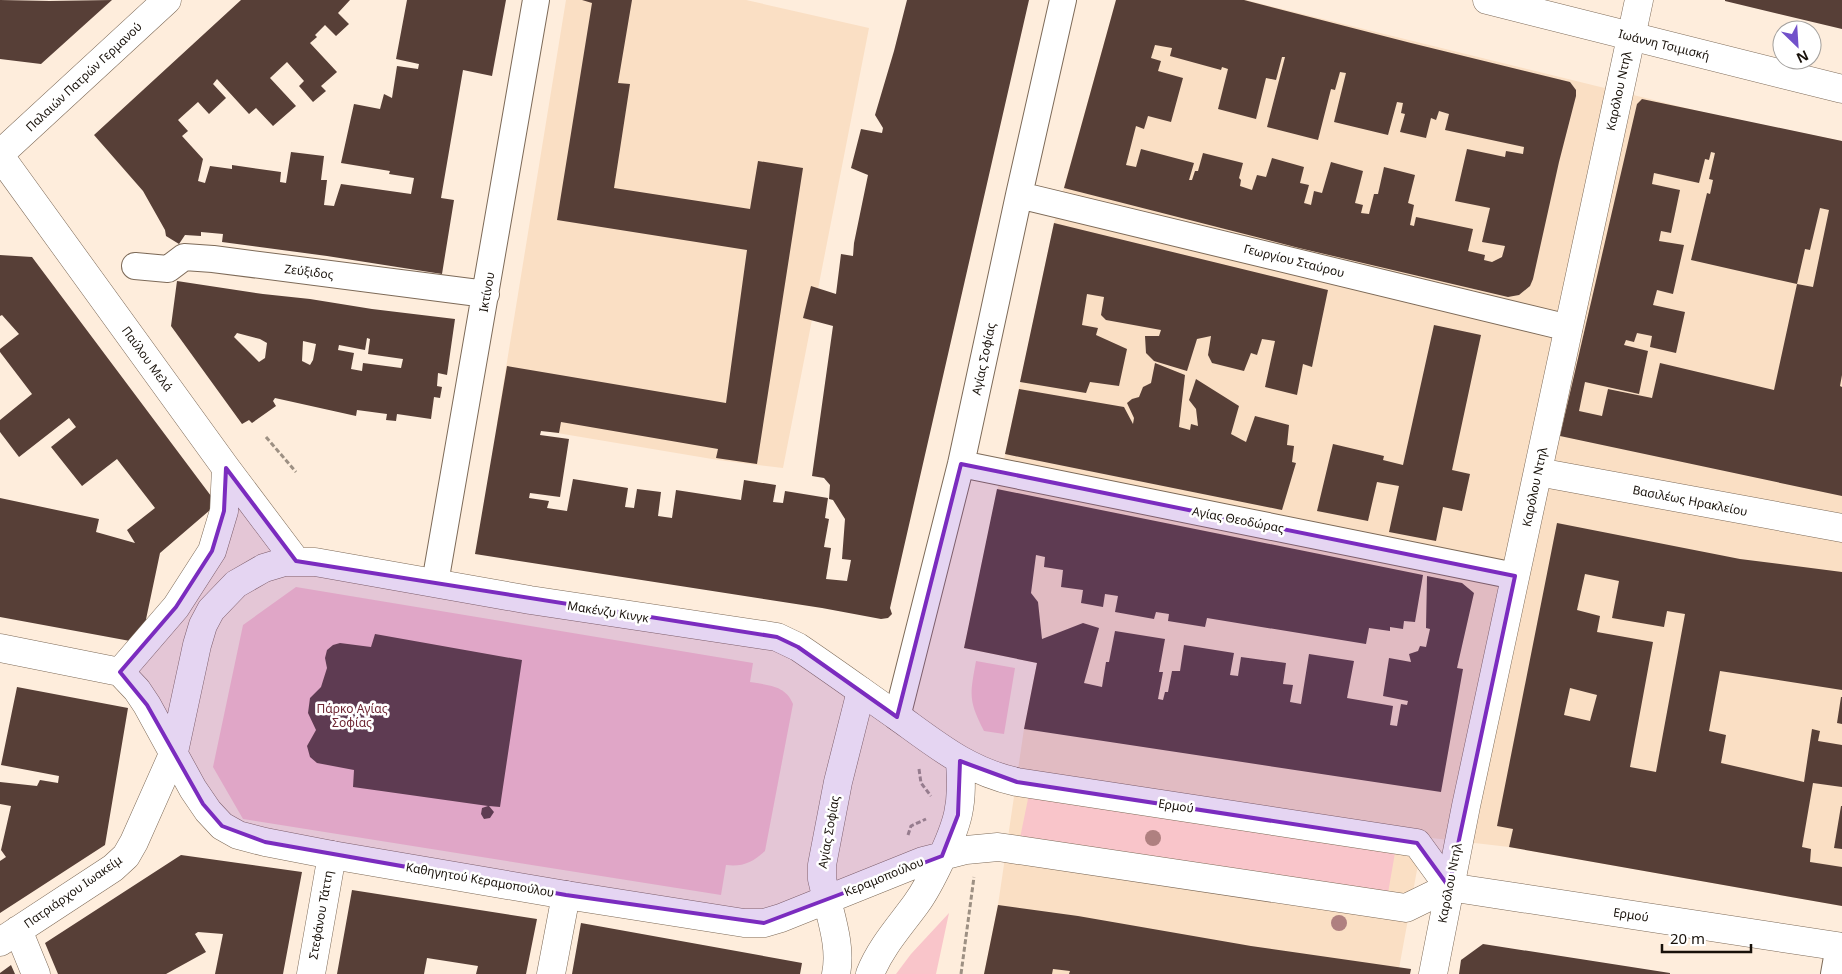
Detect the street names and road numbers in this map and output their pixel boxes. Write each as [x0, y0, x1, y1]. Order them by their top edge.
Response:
street label: Παλαιών Πατρών Γερμανού [22, 18, 146, 135]
street label: Ιωάννη Τσιμισκή [1617, 25, 1711, 64]
street label: Καρόλου Ντηλ [1602, 49, 1635, 132]
street label: Γεωργίου Σταύρου [1242, 240, 1346, 281]
street label: Ζεύξιδος [284, 260, 335, 283]
street label: Ικτίνου [475, 270, 498, 313]
street label: Αγίας Σοφίας [968, 321, 1000, 397]
street label: Παύλου Μελά [118, 323, 177, 395]
street label: Καρόλου Ντηλ [1518, 445, 1551, 528]
street label: Βασιλέως Ηρακλείου [1631, 481, 1749, 520]
street label: Αγίας Θεοδώρας [1191, 502, 1286, 537]
street label: Μακένζυ Κινγκ [566, 597, 651, 626]
street label: Αγίας Σοφίας [814, 794, 843, 870]
street label: Ερμού [1157, 794, 1195, 817]
street label: Καρόλου Ντηλ [1433, 841, 1466, 924]
street label: Πατριάρχου Ιωακείμ [20, 851, 126, 932]
street label: Κεραμοπούλου [841, 853, 926, 900]
street label: Καθηγητού Κεραμοπούλου [405, 858, 556, 901]
street label: Στεφάνου Τάττη [304, 869, 337, 961]
street label: Ερμού [1612, 903, 1650, 926]

